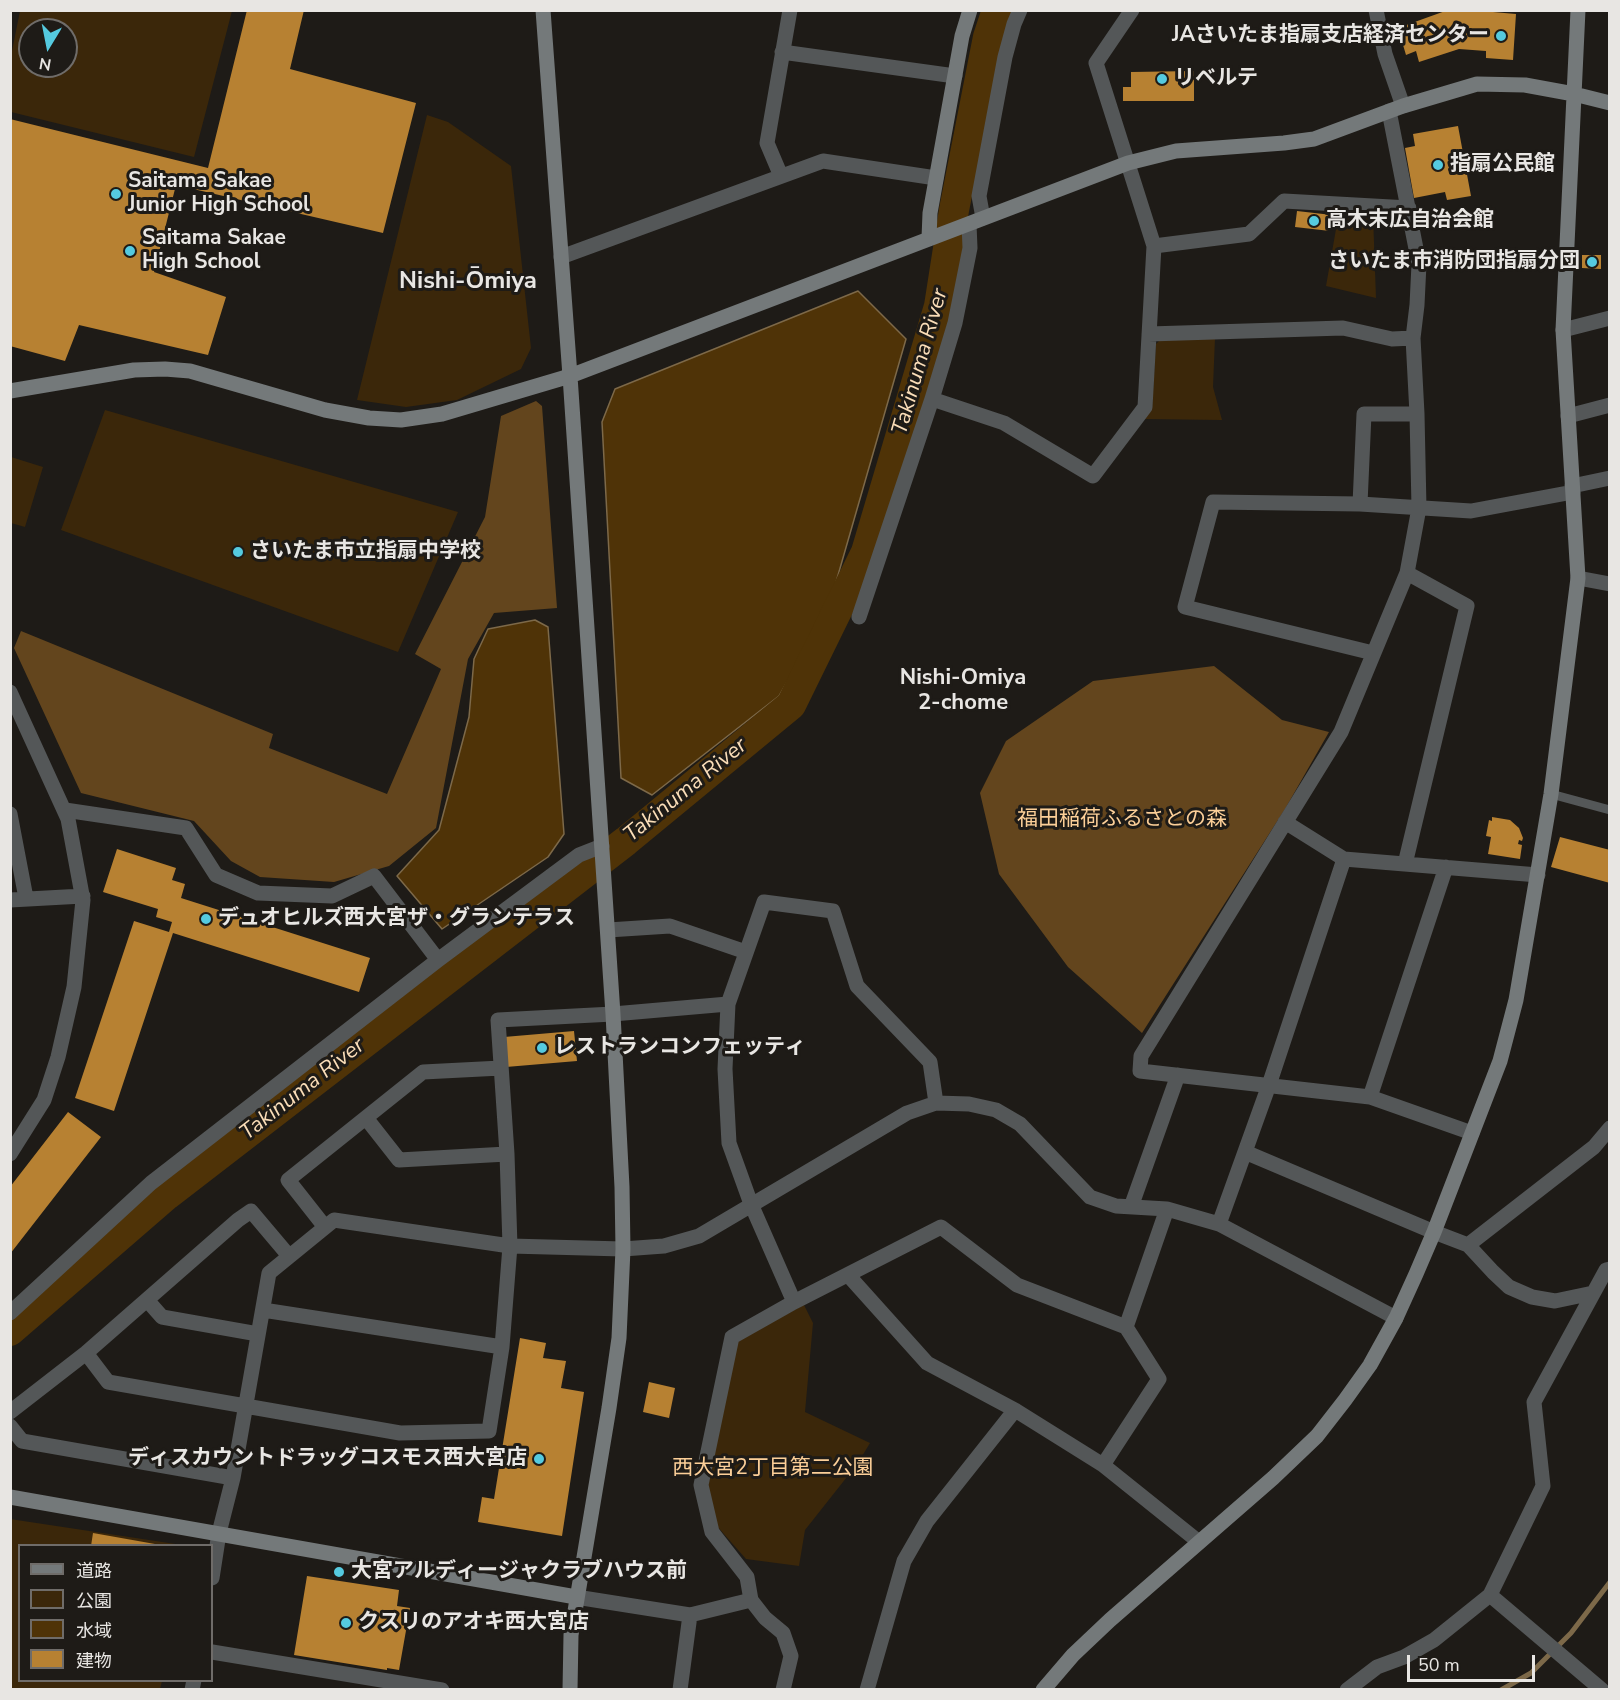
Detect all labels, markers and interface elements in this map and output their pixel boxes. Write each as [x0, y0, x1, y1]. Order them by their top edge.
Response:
north arrow [18, 18, 78, 78]
place label: JAさいたま指扇支店経済センター [1172, 23, 1489, 49]
marker: JAさいたま指扇支店経済センター [1494, 29, 1508, 43]
text: N [37, 52, 53, 76]
place label: リベルテ [1174, 66, 1258, 92]
marker: リベルテ [1155, 72, 1169, 86]
place label: 指扇公民館 [1450, 152, 1555, 178]
marker: 指扇公民館 [1431, 158, 1445, 172]
place label: Saitama Sakae Junior High School [128, 169, 310, 219]
marker: Saitama Sakae Junior High School [109, 187, 123, 201]
place label: 高木末広自治会館 [1326, 208, 1494, 234]
marker: 高木末広自治会館 [1307, 214, 1321, 228]
place label: Saitama Sakae High School [142, 226, 286, 276]
marker: Saitama Sakae High School [123, 244, 137, 258]
place label: さいたま市消防団指扇分団 [1328, 249, 1580, 275]
marker: さいたま市消防団指扇分団 [1585, 255, 1599, 269]
district label: Nishi-Ōmiya [399, 268, 537, 296]
water label: Takinuma River [888, 286, 954, 438]
place label: さいたま市立指扇中学校 [250, 539, 481, 565]
marker: さいたま市立指扇中学校 [231, 545, 245, 559]
district label: Nishi-Omiya 2-chome [900, 666, 1026, 718]
water label: Takinuma River [619, 733, 753, 849]
park label: 福田稲荷ふるさとの森 [1017, 807, 1227, 833]
place label: デュオヒルズ西大宮ザ・グランテラス [218, 906, 575, 932]
marker: デュオヒルズ西大宮ザ・グランテラス [199, 912, 213, 926]
water label: Takinuma River [235, 1033, 371, 1147]
place label: レストランコンフェッティ [554, 1035, 806, 1061]
marker: レストランコンフェッティ [535, 1041, 549, 1055]
place label: ディスカウントドラッグコスモス西大宮店 [128, 1446, 527, 1472]
marker: ディスカウントドラッグコスモス西大宮店 [532, 1452, 546, 1466]
park label: 西大宮2丁目第二公園 [672, 1456, 874, 1482]
legend [18, 1544, 213, 1682]
text: 道路 [76, 1559, 112, 1583]
place label: 大宮アルディージャクラブハウス前 [351, 1559, 687, 1585]
marker: 大宮アルディージャクラブハウス前 [332, 1565, 346, 1579]
text: 公園 [76, 1589, 112, 1613]
place label: クスリのアオキ西大宮店 [358, 1610, 589, 1636]
marker: クスリのアオキ西大宮店 [339, 1616, 353, 1630]
text: 水域 [76, 1619, 112, 1643]
scale bar [1410, 1643, 1538, 1681]
text: 建物 [76, 1649, 112, 1673]
text: 50 m [1418, 1653, 1460, 1677]

